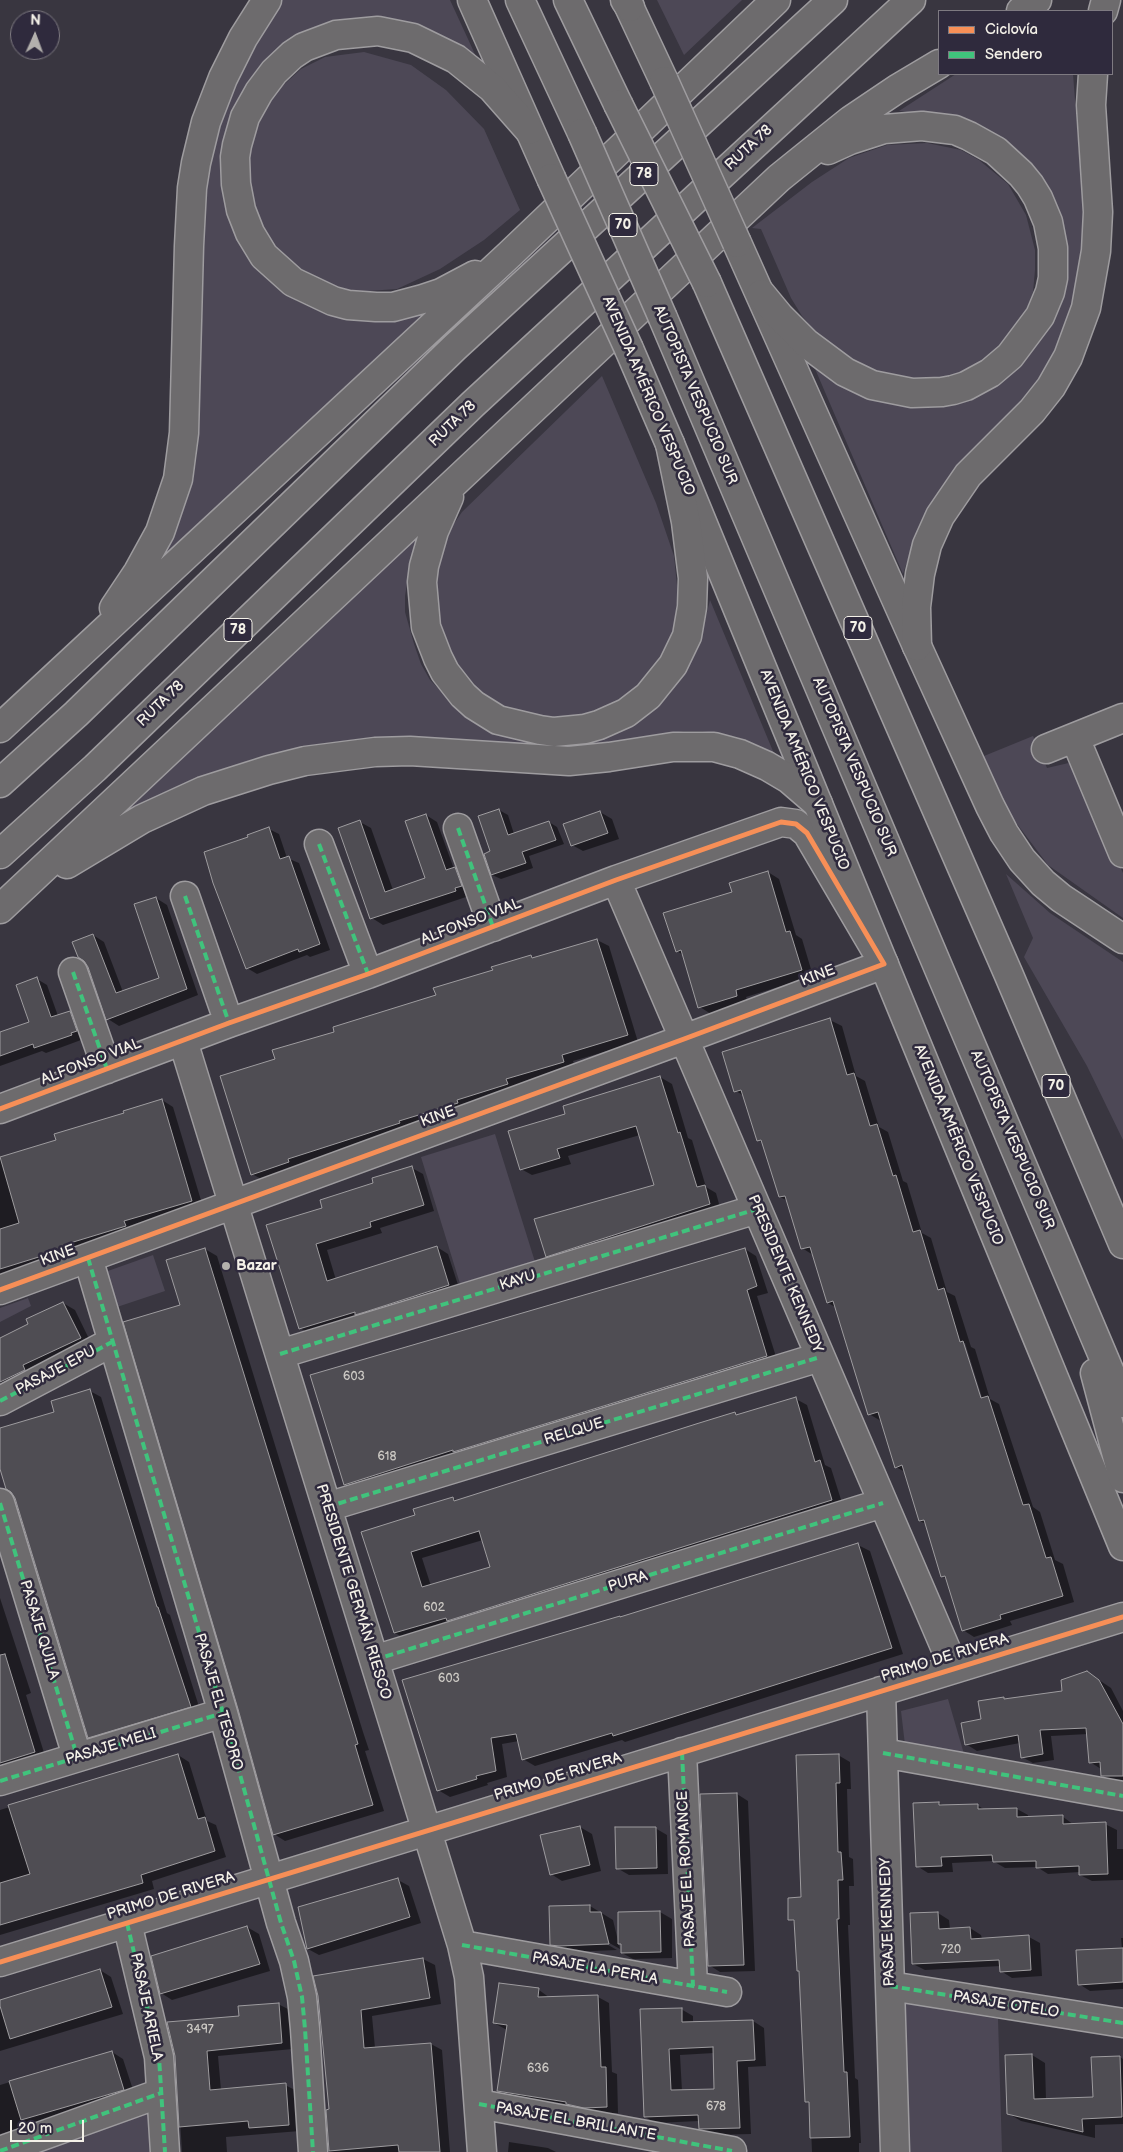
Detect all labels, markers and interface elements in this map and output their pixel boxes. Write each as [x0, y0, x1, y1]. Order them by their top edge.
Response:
north arrow [10, 10, 60, 60]
legend [938, 10, 1113, 75]
text: N [30, 12, 41, 29]
text: Ciclovía [985, 20, 1038, 39]
text: Sendero [985, 45, 1043, 64]
street label: RUTA 78 [721, 121, 777, 175]
road number: 78 [630, 162, 658, 185]
road number: 70 [609, 214, 637, 236]
street label: AVENIDA AMÉRICO VESPUCIO [598, 293, 698, 499]
street label: AUTOPISTA VESPUCIO SUR [649, 303, 741, 487]
street label: RUTA 78 [426, 397, 480, 451]
road number: 70 [844, 616, 872, 640]
road number: 78 [224, 618, 252, 642]
street label: AVENIDA AMÉRICO VESPUCIO [755, 667, 853, 873]
street label: AUTOPISTA VESPUCIO SUR [808, 675, 900, 859]
street label: RUTA 78 [134, 677, 188, 731]
street label: ALFONSO VIAL [418, 895, 524, 949]
street label: KINE [798, 961, 838, 991]
street label: ALFONSO VIAL [38, 1035, 144, 1089]
street label: AVENIDA AMÉRICO VESPUCIO [909, 1042, 1007, 1248]
street label: AUTOPISTA VESPUCIO SUR [966, 1048, 1058, 1232]
road number: 70 [1042, 1074, 1070, 1098]
street label: KINE [418, 1102, 458, 1132]
street label: PRESIDENTE KENNEDY [744, 1192, 826, 1356]
street label: KINE [38, 1241, 78, 1271]
place label: Bazar [236, 1257, 277, 1275]
marker: Bazar [220, 1260, 232, 1272]
street label: KAYU [498, 1267, 538, 1295]
street label: PASAJE EPU [13, 1342, 99, 1400]
house number: 603 [343, 1370, 365, 1384]
street label: RELQUE [542, 1414, 606, 1450]
house number: 618 [378, 1450, 396, 1464]
street label: PRESIDENTE GERMÁN RIESCO [312, 1482, 394, 1702]
street label: PURA [606, 1568, 650, 1596]
street label: PASAJE QUILA [15, 1578, 63, 1682]
house number: 602 [423, 1601, 445, 1615]
street label: PRIMO DE RIVERA [879, 1630, 1011, 1686]
street label: PASAJE EL TESORO [190, 1631, 246, 1773]
house number: 603 [438, 1672, 460, 1686]
street label: PASAJE MELI [63, 1725, 159, 1769]
street label: PRIMO DE RIVERA [492, 1749, 624, 1805]
street label: PASAJE EL ROMANCE [674, 1790, 700, 1948]
street label: PASAJE KENNEDY [877, 1857, 899, 1987]
street label: PRIMO DE RIVERA [105, 1868, 237, 1924]
house number: 720 [941, 1943, 961, 1957]
street label: PASAJE LA PERLA [531, 1949, 659, 1989]
street label: PASAJE ARIELA [126, 1951, 166, 2063]
street label: PASAJE OTELO [952, 1988, 1060, 2022]
house number: 3497 [186, 2023, 214, 2037]
house number: 636 [527, 2062, 549, 2076]
street label: PASAJE EL BRILLANTE [494, 2099, 658, 2145]
house number: 678 [706, 2100, 726, 2114]
scale bar [12, 2110, 86, 2142]
text: 20 m [18, 2119, 52, 2138]

